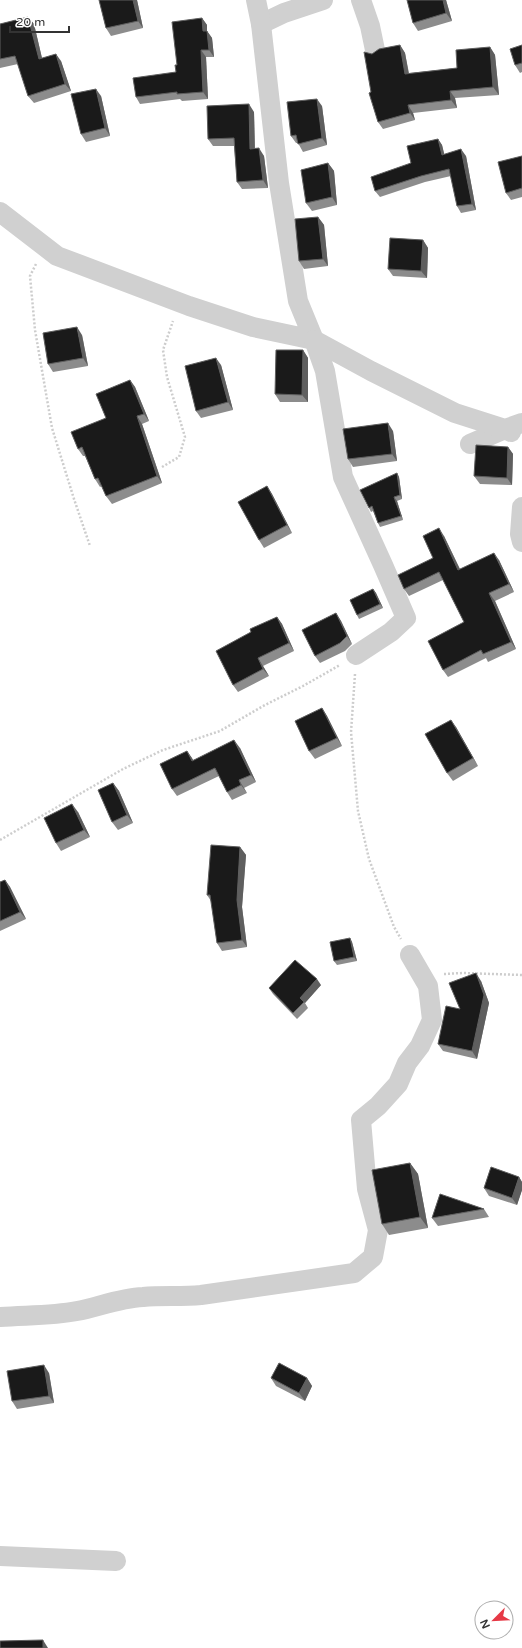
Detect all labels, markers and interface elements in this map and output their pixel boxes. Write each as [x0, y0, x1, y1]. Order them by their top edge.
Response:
scale bar [10, 8, 69, 34]
text: 20 m [16, 15, 45, 29]
north arrow [474, 1600, 514, 1640]
text: N [478, 1617, 493, 1631]

